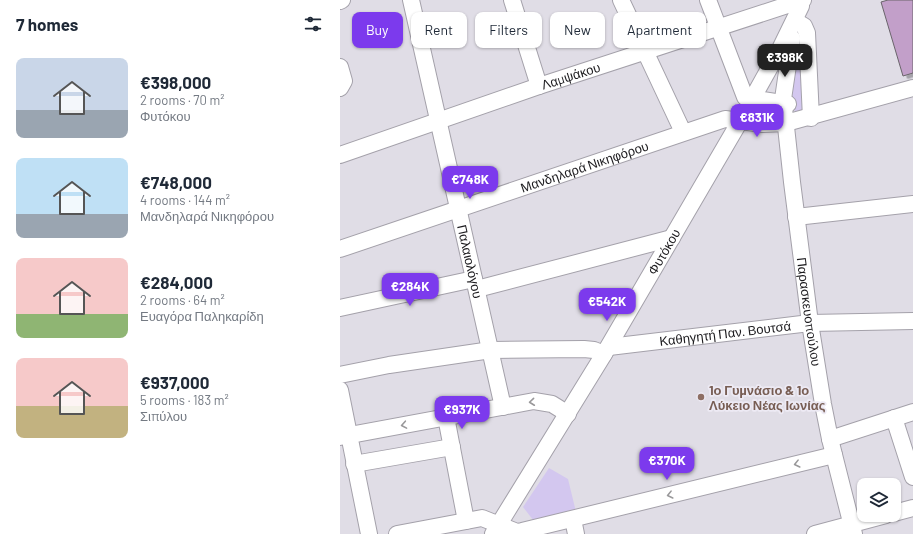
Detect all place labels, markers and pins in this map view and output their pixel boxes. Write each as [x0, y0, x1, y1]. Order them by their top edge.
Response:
pin: €398K [757, 44, 813, 78]
pin: €831K [729, 104, 785, 138]
pin: €748K [442, 166, 498, 200]
pin: €284K [382, 273, 438, 307]
pin: €542K [579, 288, 635, 322]
place label: 1ο Γυμνάσιο & 1ο Λύκειο Νέας Ιωνίας [709, 382, 826, 413]
marker: 1ο Γυμνάσιο & 1ο Λύκειο Νέας Ιωνίας [696, 392, 706, 402]
pin: €937K [434, 396, 490, 430]
pin: €370K [639, 447, 695, 481]

